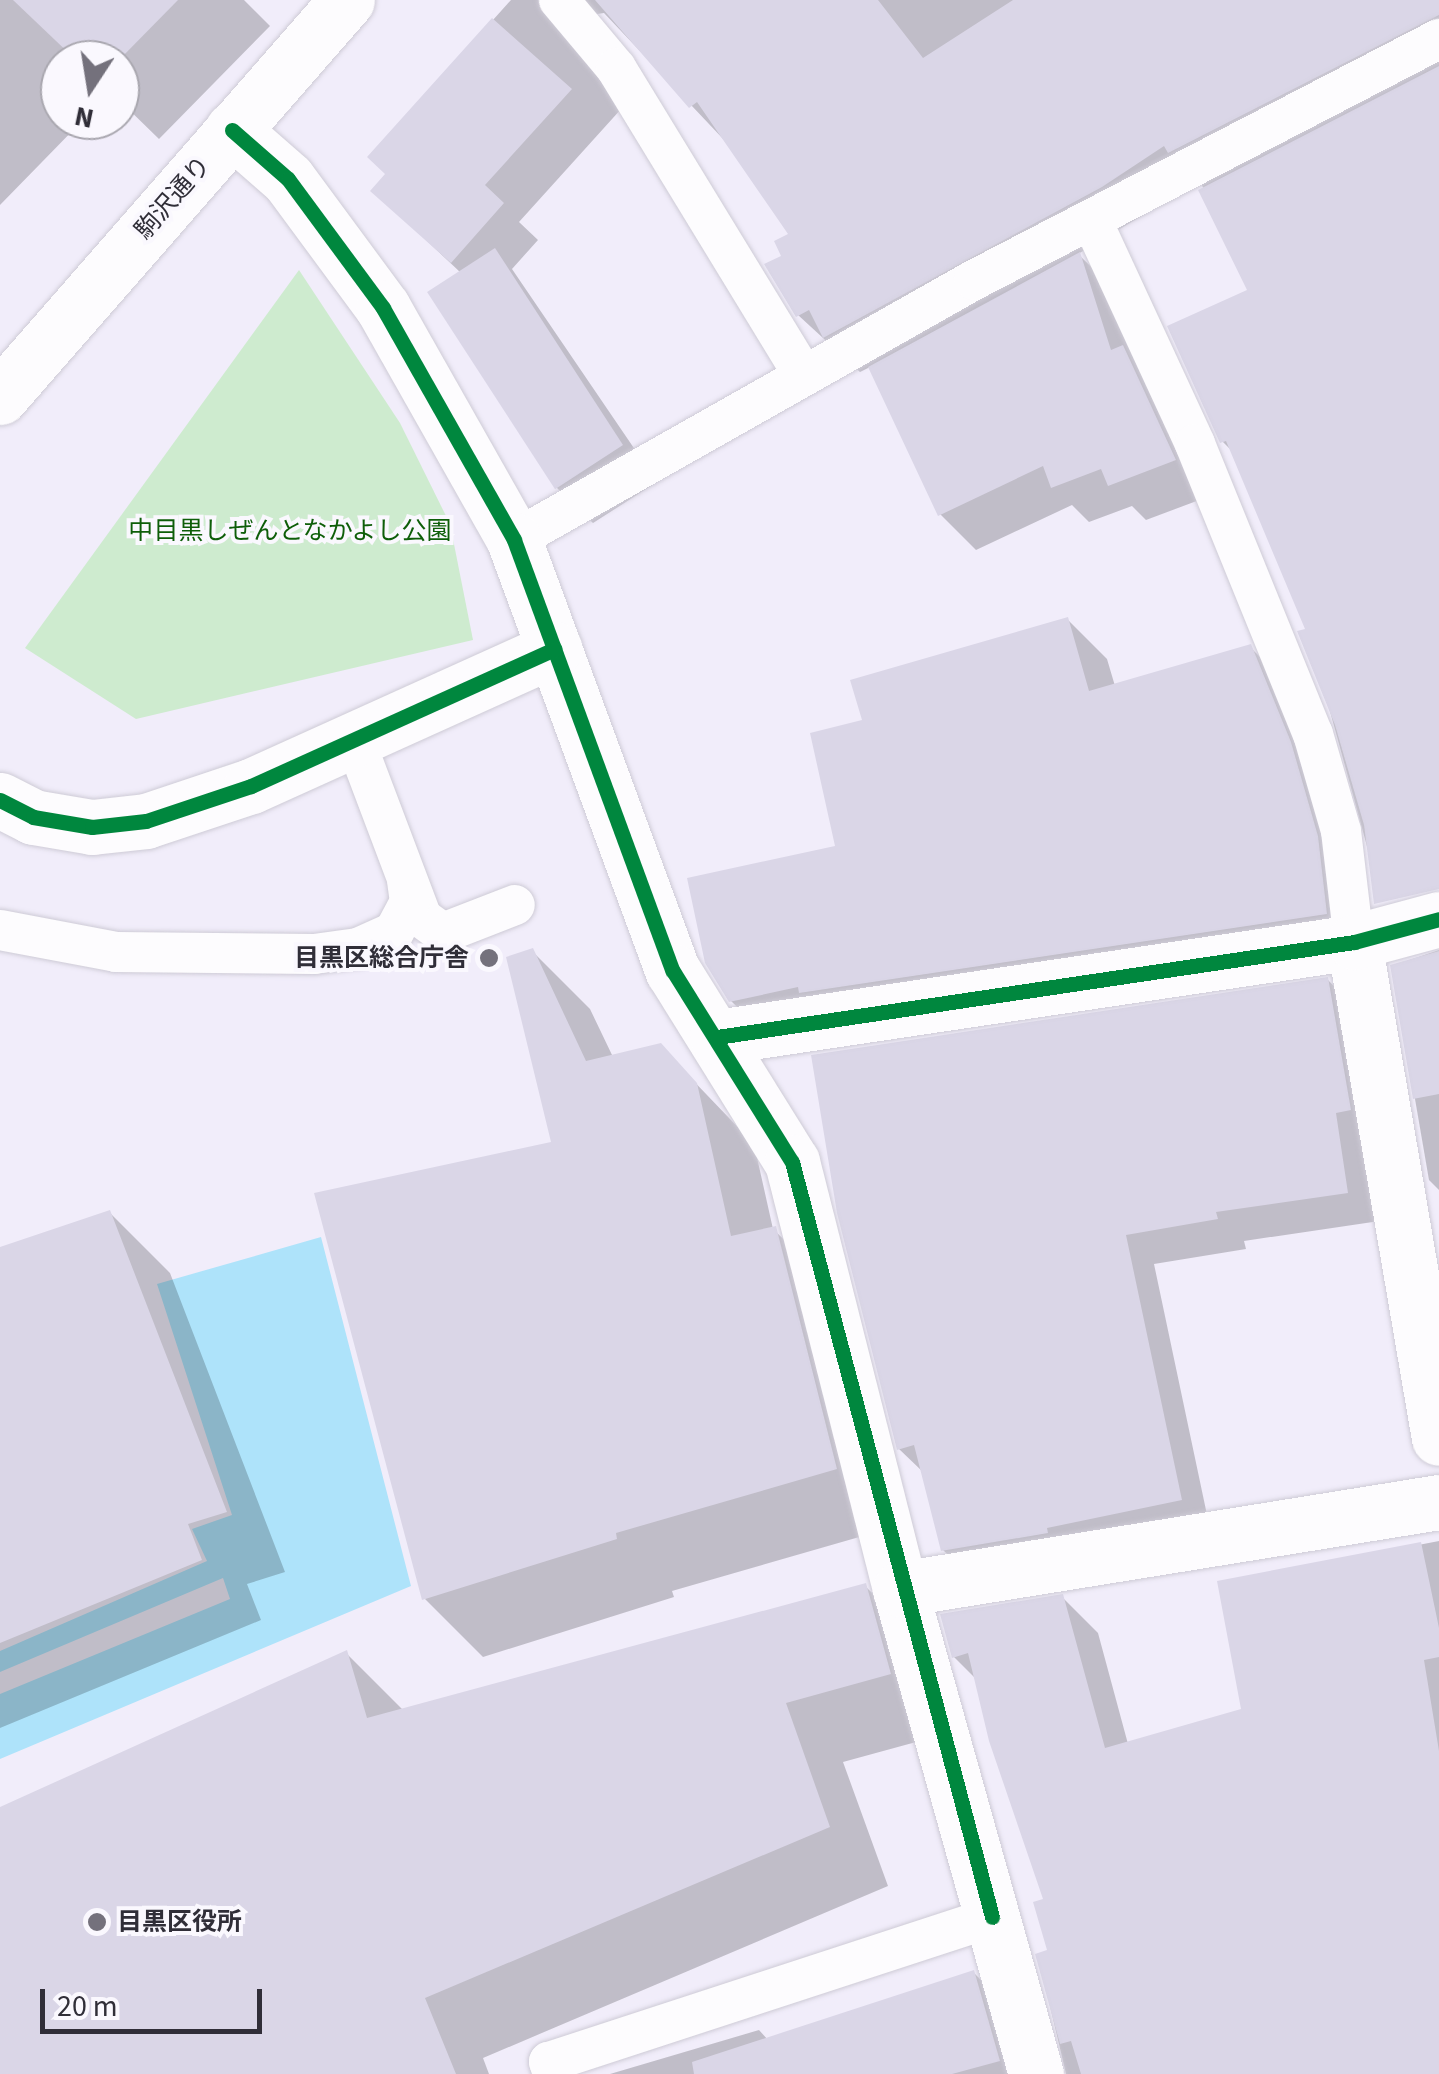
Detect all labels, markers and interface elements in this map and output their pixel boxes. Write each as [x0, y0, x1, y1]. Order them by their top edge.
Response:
north arrow [40, 40, 140, 140]
text: N [71, 96, 97, 139]
street label: 駒沢通り [129, 150, 217, 246]
park label: 中目黒しぜんとなかよし公園 [128, 516, 452, 546]
place label: 目黒区総合庁舎 [294, 943, 469, 973]
marker: 目黒区総合庁舎 [478, 947, 500, 969]
place label: 目黒区役所 [117, 1907, 242, 1937]
marker: 目黒区役所 [86, 1911, 108, 1933]
scale bar [45, 1969, 268, 2031]
text: 20 m [57, 1985, 118, 2028]

